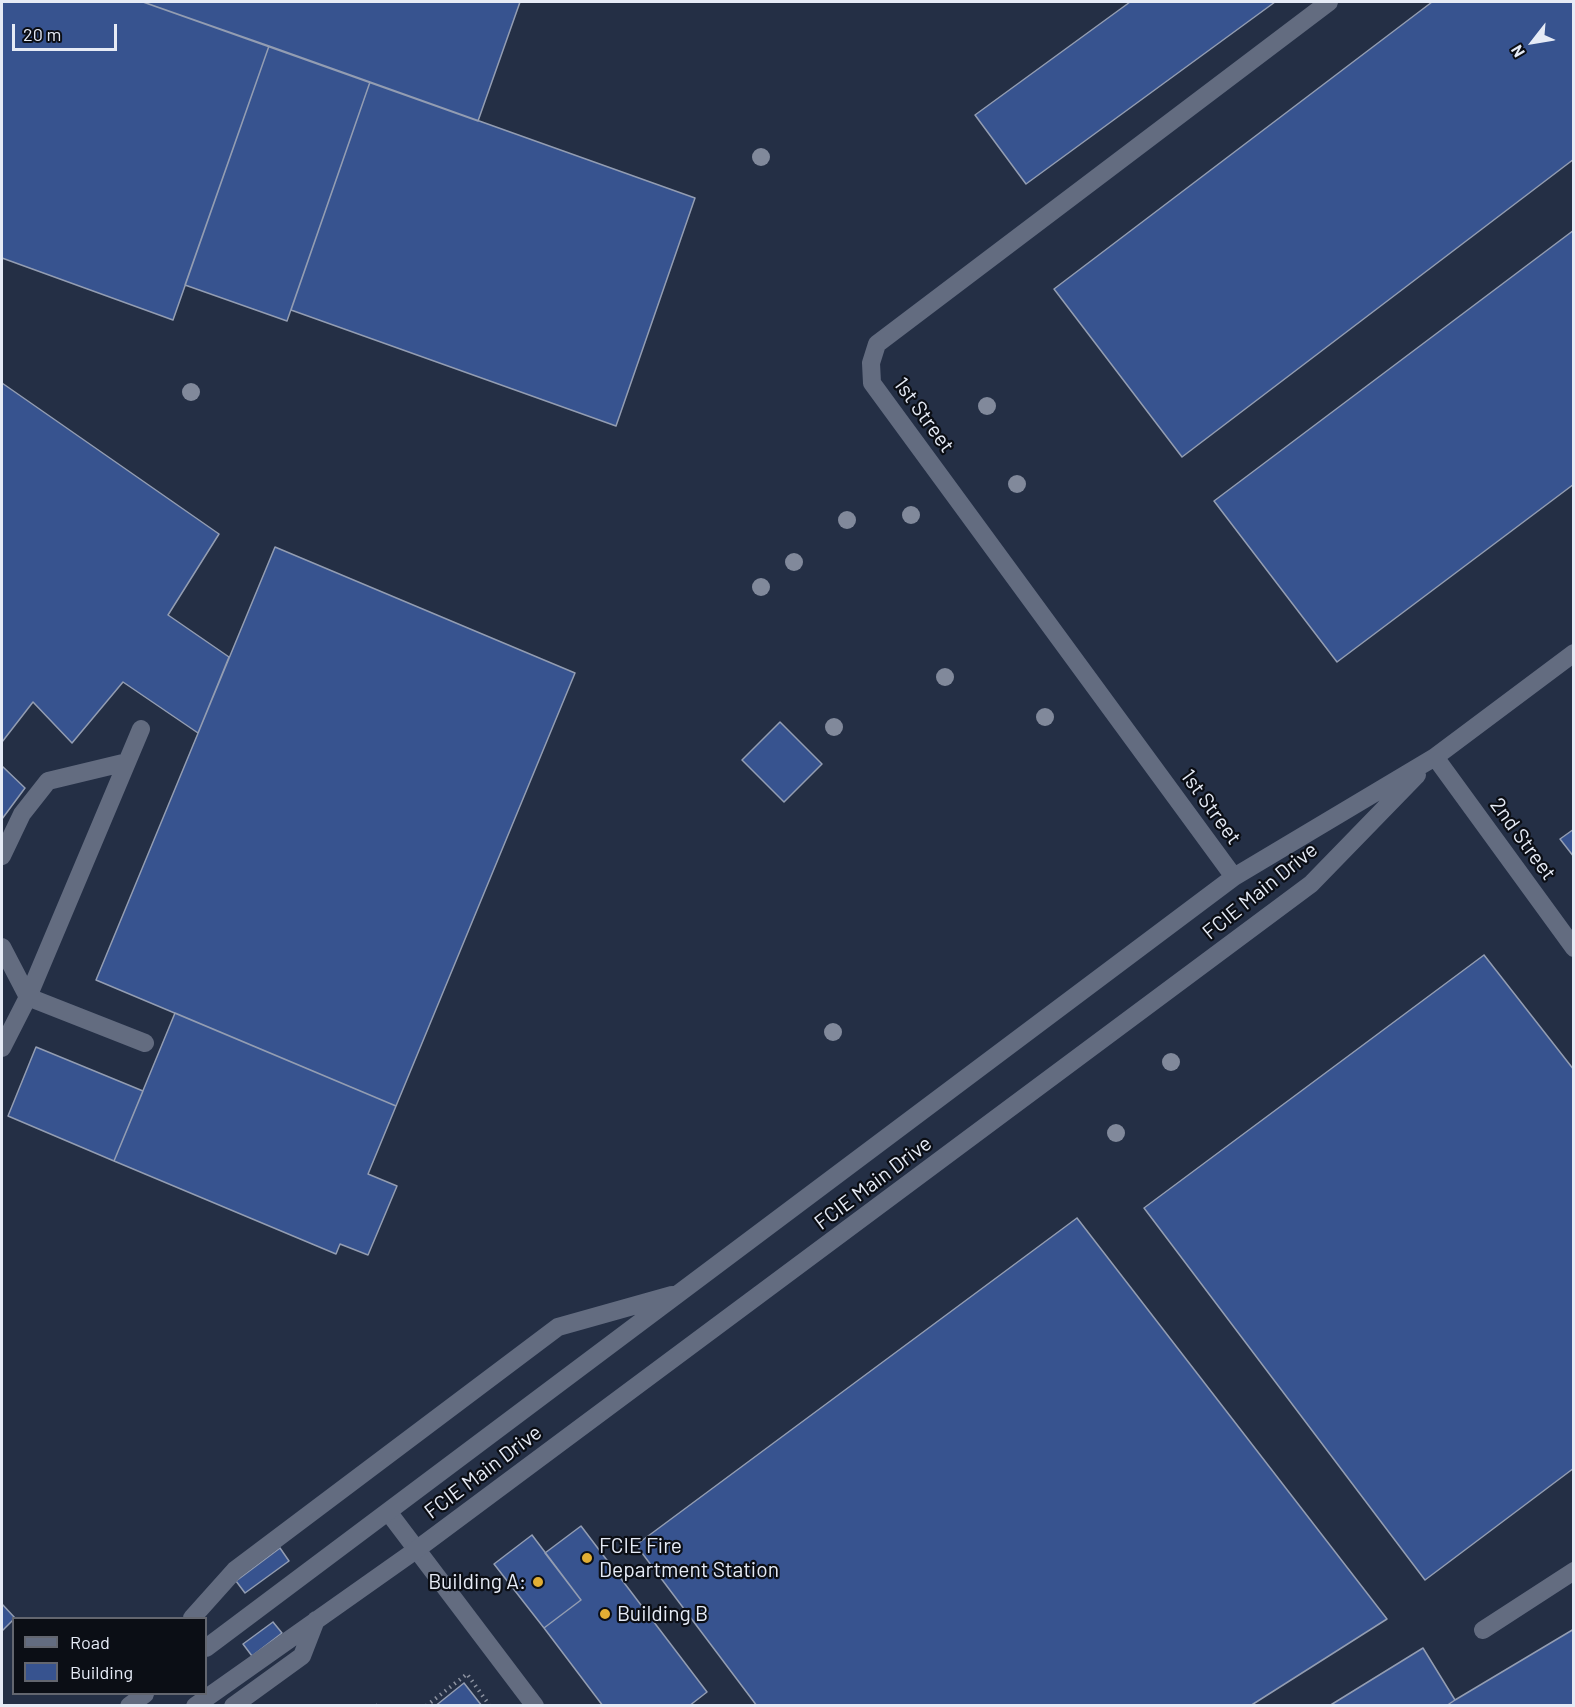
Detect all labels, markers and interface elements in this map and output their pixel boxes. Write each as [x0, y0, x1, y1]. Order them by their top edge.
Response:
scale bar [15, 12, 120, 50]
north arrow [1503, 12, 1563, 72]
text: 20 m [23, 23, 61, 45]
text: N [1506, 42, 1528, 61]
street label: 1st Street [888, 373, 960, 457]
street label: 1st Street [1175, 765, 1247, 849]
street label: 2nd Street [1485, 793, 1561, 885]
street label: FCIE Main Drive [1198, 837, 1322, 945]
street label: FCIE Main Drive [809, 1131, 937, 1235]
street label: FCIE Main Drive [419, 1420, 547, 1524]
place label: FCIE Fire Department Station [599, 1533, 779, 1583]
marker: FCIE Fire Department Station [580, 1551, 594, 1565]
place label: Building A: [428, 1569, 526, 1595]
marker: Building A: [531, 1575, 545, 1589]
place label: Building B [617, 1601, 708, 1627]
marker: Building B [598, 1607, 612, 1621]
legend [12, 1617, 207, 1695]
text: Road [70, 1631, 110, 1653]
text: Building [70, 1661, 133, 1683]

